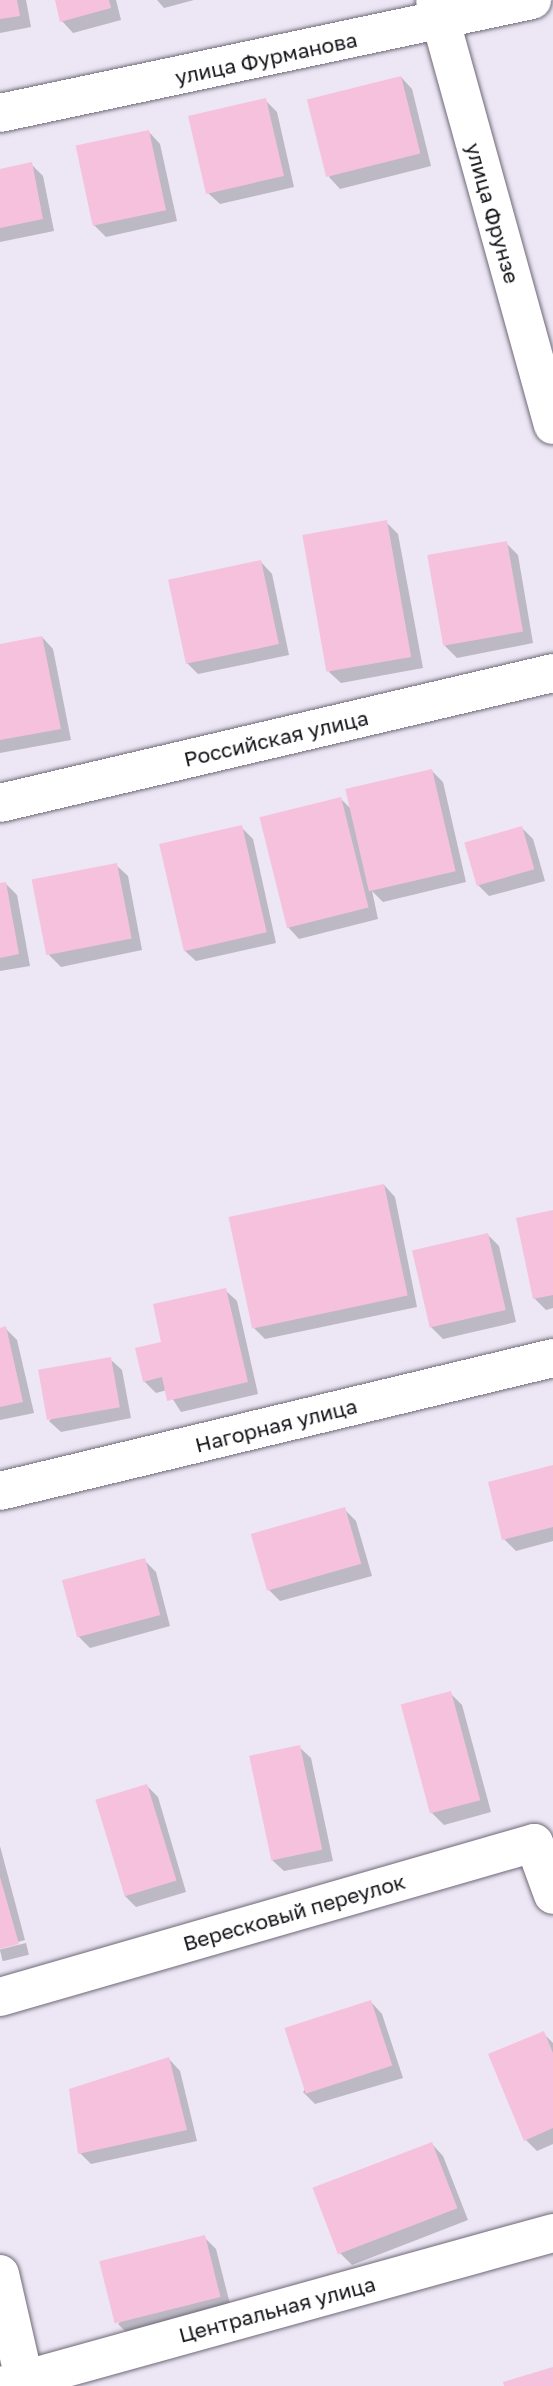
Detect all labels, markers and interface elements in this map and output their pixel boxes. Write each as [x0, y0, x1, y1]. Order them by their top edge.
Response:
street label: улица Фурманова [173, 26, 359, 90]
street label: улица Фрунзе [461, 140, 525, 286]
street label: Российская улица [181, 705, 371, 771]
street label: Нагорная улица [192, 1393, 360, 1457]
street label: Вересковый переулок [180, 1868, 408, 1956]
street label: Центральная улица [176, 2271, 378, 2347]

